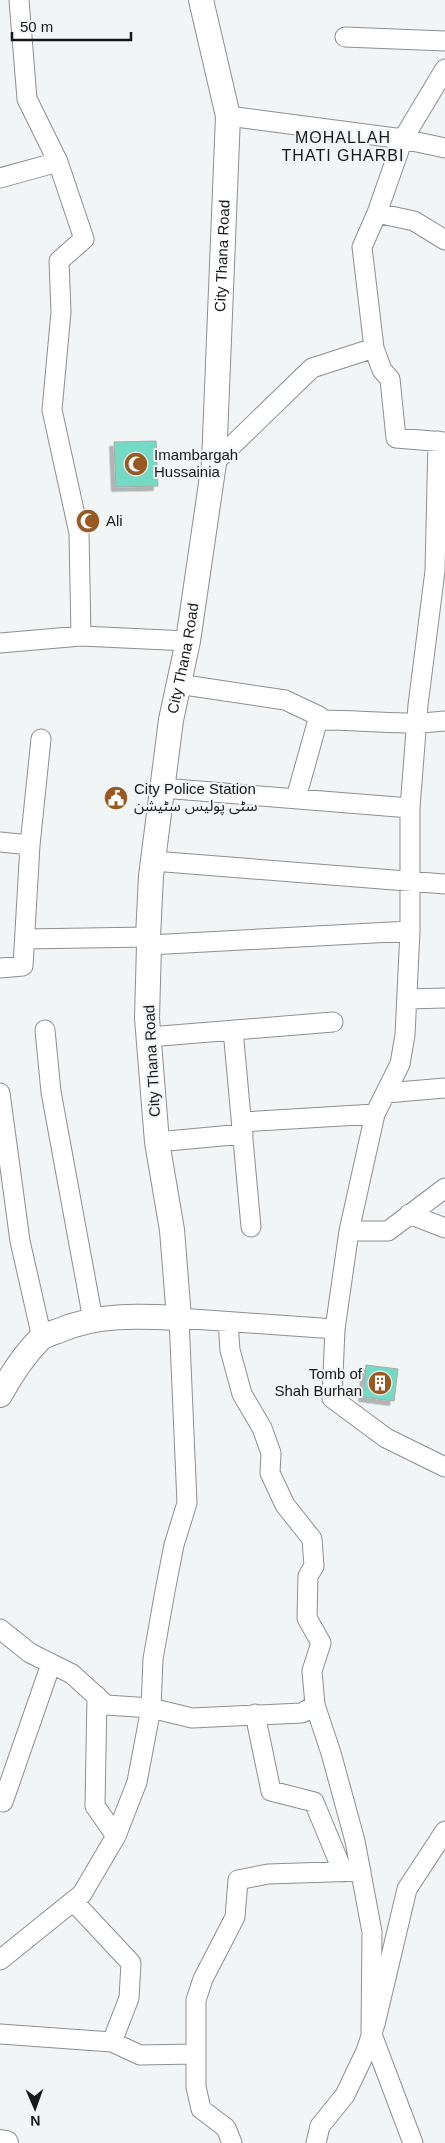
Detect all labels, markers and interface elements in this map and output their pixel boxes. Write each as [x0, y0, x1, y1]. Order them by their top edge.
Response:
scale bar [12, 10, 131, 42]
text: 50 m [20, 18, 53, 35]
district label: MOHALLAH THATI GHARBI [282, 129, 404, 164]
street label: City Thana Road [211, 199, 233, 312]
place label: Imambargah Hussainia [154, 446, 238, 480]
mosque icon: Imambargah Hussainia [123, 451, 149, 477]
mosque icon: Ali [75, 508, 101, 534]
place label: Ali [106, 512, 123, 529]
street label: City Thana Road [164, 602, 201, 715]
place label: City Police Station سٹی پولیس سٹیشن [134, 780, 258, 816]
public building icon: City Police Station سٹی پولیس سٹیشن [103, 785, 129, 811]
street label: City Thana Road [140, 1005, 163, 1118]
place label: Tomb of Shah Burhan [274, 1365, 363, 1399]
building icon: Tomb of Shah Burhan [367, 1370, 393, 1396]
north arrow [10, 2083, 60, 2133]
text: N [30, 2113, 41, 2129]

